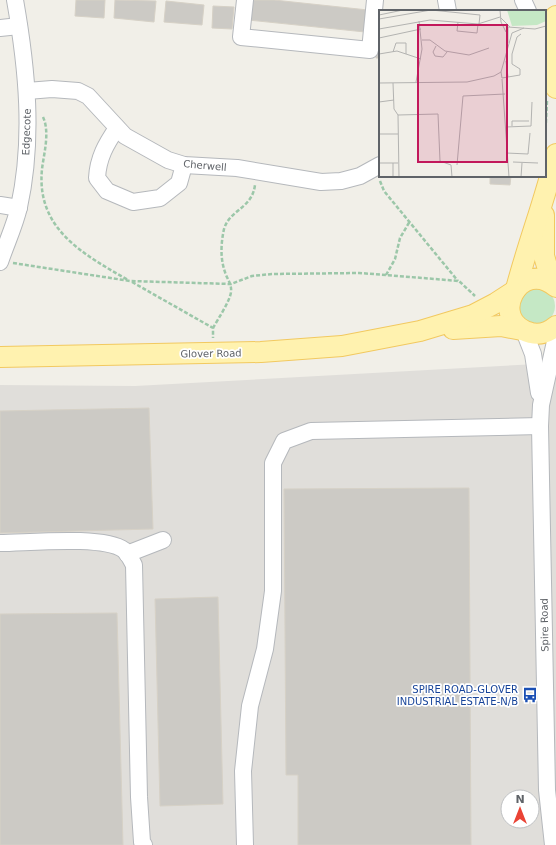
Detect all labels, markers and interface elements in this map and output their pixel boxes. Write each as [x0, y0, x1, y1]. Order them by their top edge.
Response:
inset map [379, 10, 546, 177]
street label: Edgecote [20, 108, 33, 156]
street label: Cherwell [183, 158, 227, 173]
street label: Glover Road [180, 347, 242, 360]
street label: Spire Road [539, 598, 550, 652]
place label: SPIRE ROAD-GLOVER INDUSTRIAL ESTATE-N/B [397, 684, 518, 707]
bus stop icon: SPIRE ROAD-GLOVER INDUSTRIAL ESTATE-N/B [521, 686, 539, 704]
north arrow [500, 789, 540, 829]
text: N [515, 793, 525, 806]

